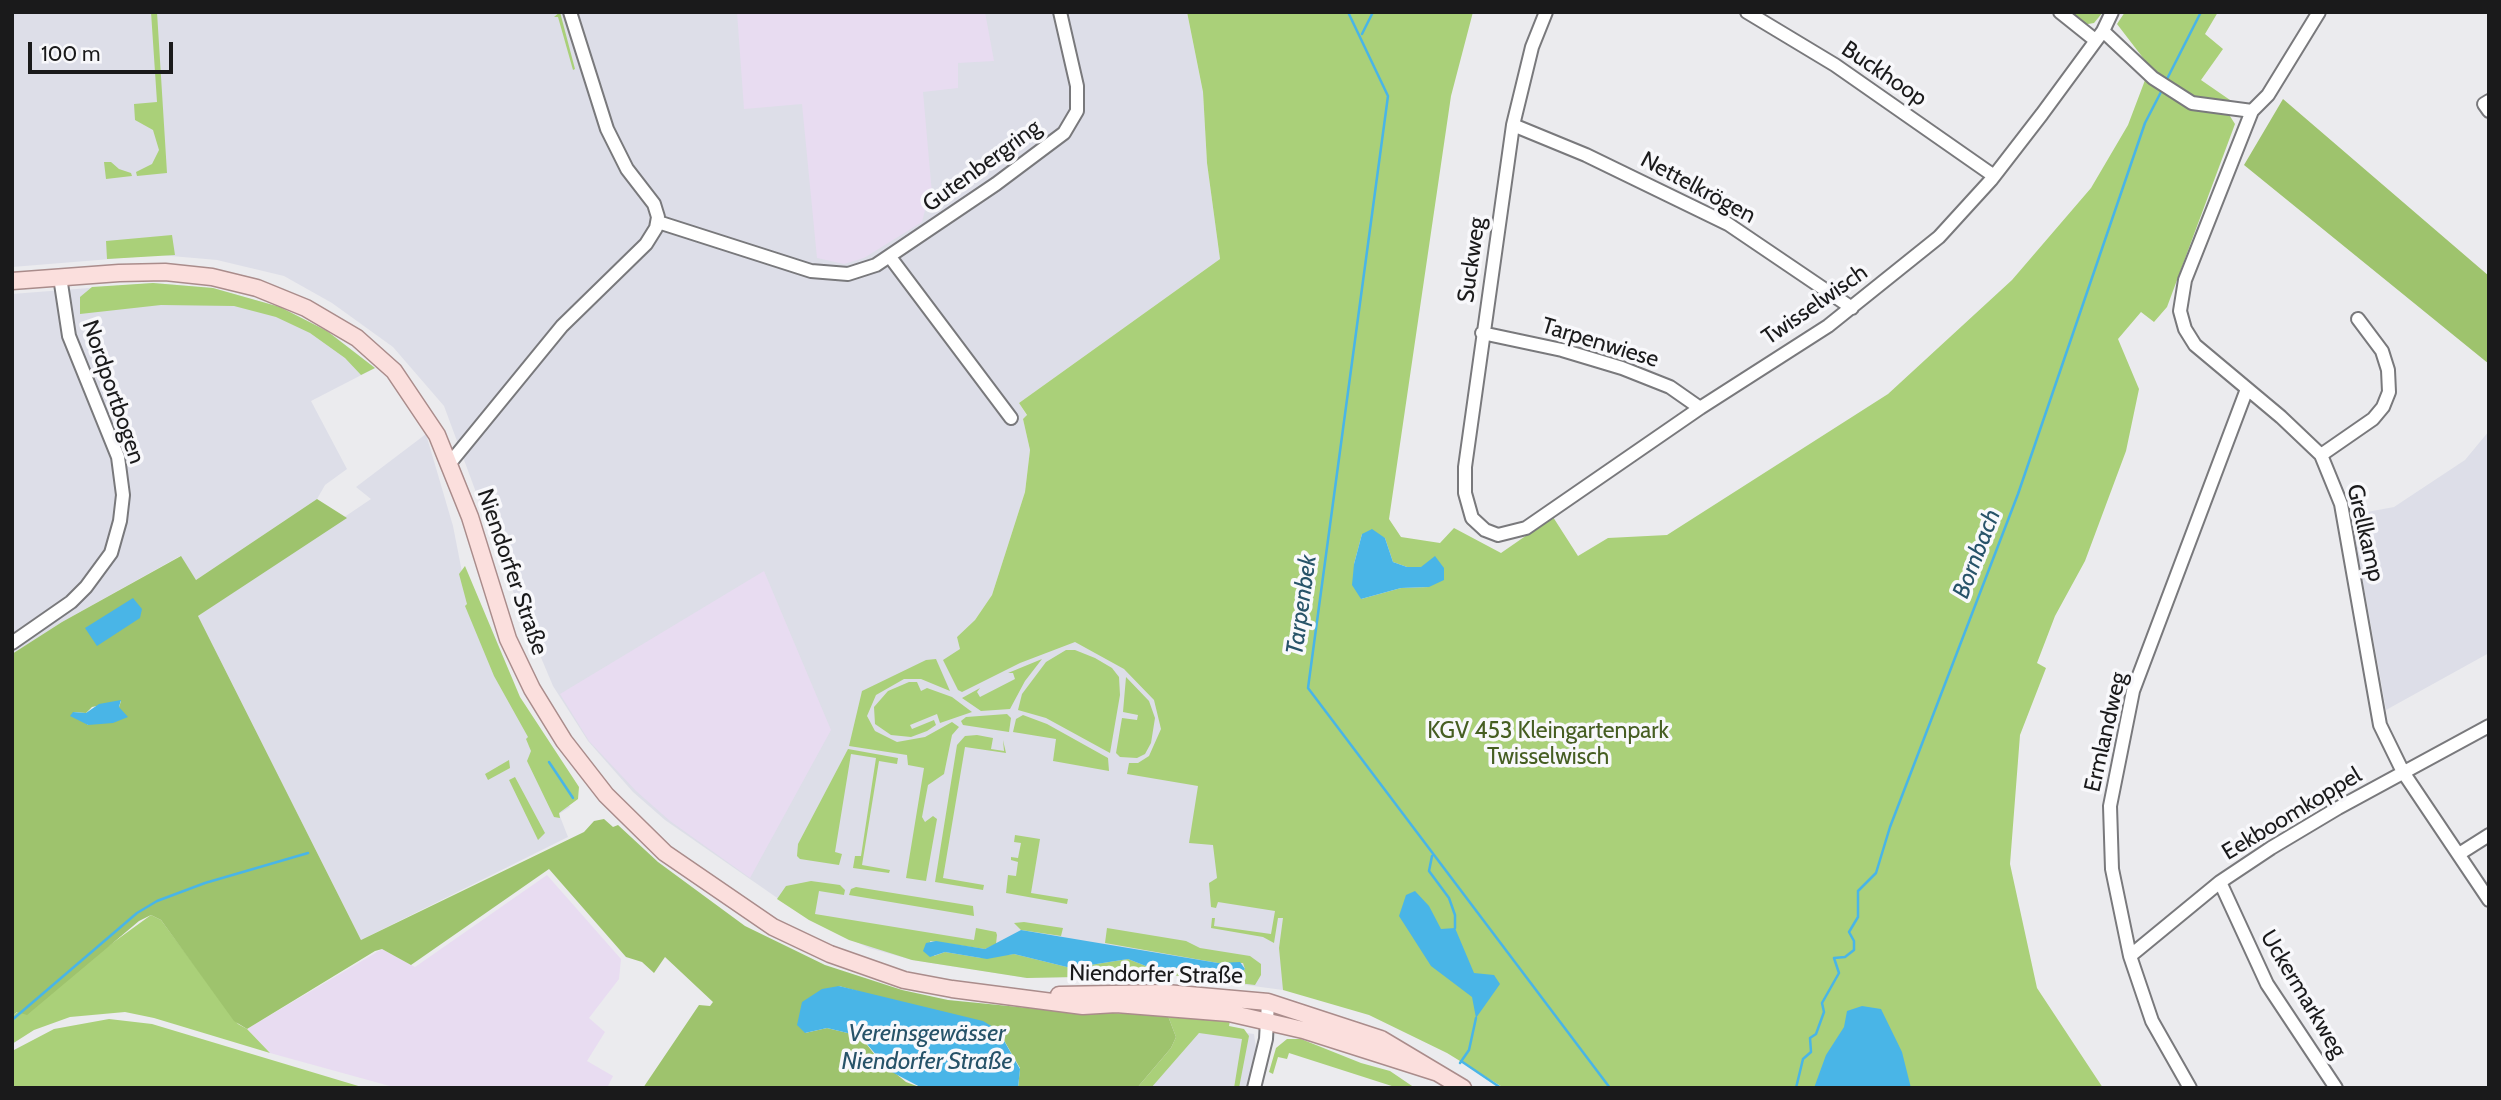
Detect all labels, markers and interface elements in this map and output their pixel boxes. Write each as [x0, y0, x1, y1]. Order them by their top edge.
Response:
scale bar [32, 28, 177, 72]
street label: Buckhoop [1836, 35, 1932, 113]
text: 100 m [41, 41, 100, 66]
street label: Gutenbergring [918, 114, 1046, 218]
street label: Nettelkrögen [1636, 146, 1760, 230]
street label: Suckweg [1452, 216, 1492, 304]
street label: Twisselwisch [1757, 259, 1873, 351]
street label: Tarpenwiese [1538, 312, 1662, 374]
street label: Nordportbogen [75, 316, 151, 468]
street label: Grellkamp [2340, 482, 2390, 584]
street label: Niendorfer Straße [471, 485, 553, 659]
water label: Bornbach [1947, 505, 2007, 603]
water label: Tarpenbek [1281, 553, 1323, 657]
street label: Ermlandweg [2079, 670, 2133, 794]
park label: KGV 453 Kleingartenpark Twisselwisch [1427, 717, 1669, 771]
street label: Eekboomkoppel [2217, 761, 2367, 867]
street label: Uckermarkweg [2254, 925, 2352, 1063]
street label: Niendorfer Straße [1069, 960, 1243, 990]
water label: Vereinsgewässer Niendorfer Straße [842, 1020, 1012, 1076]

